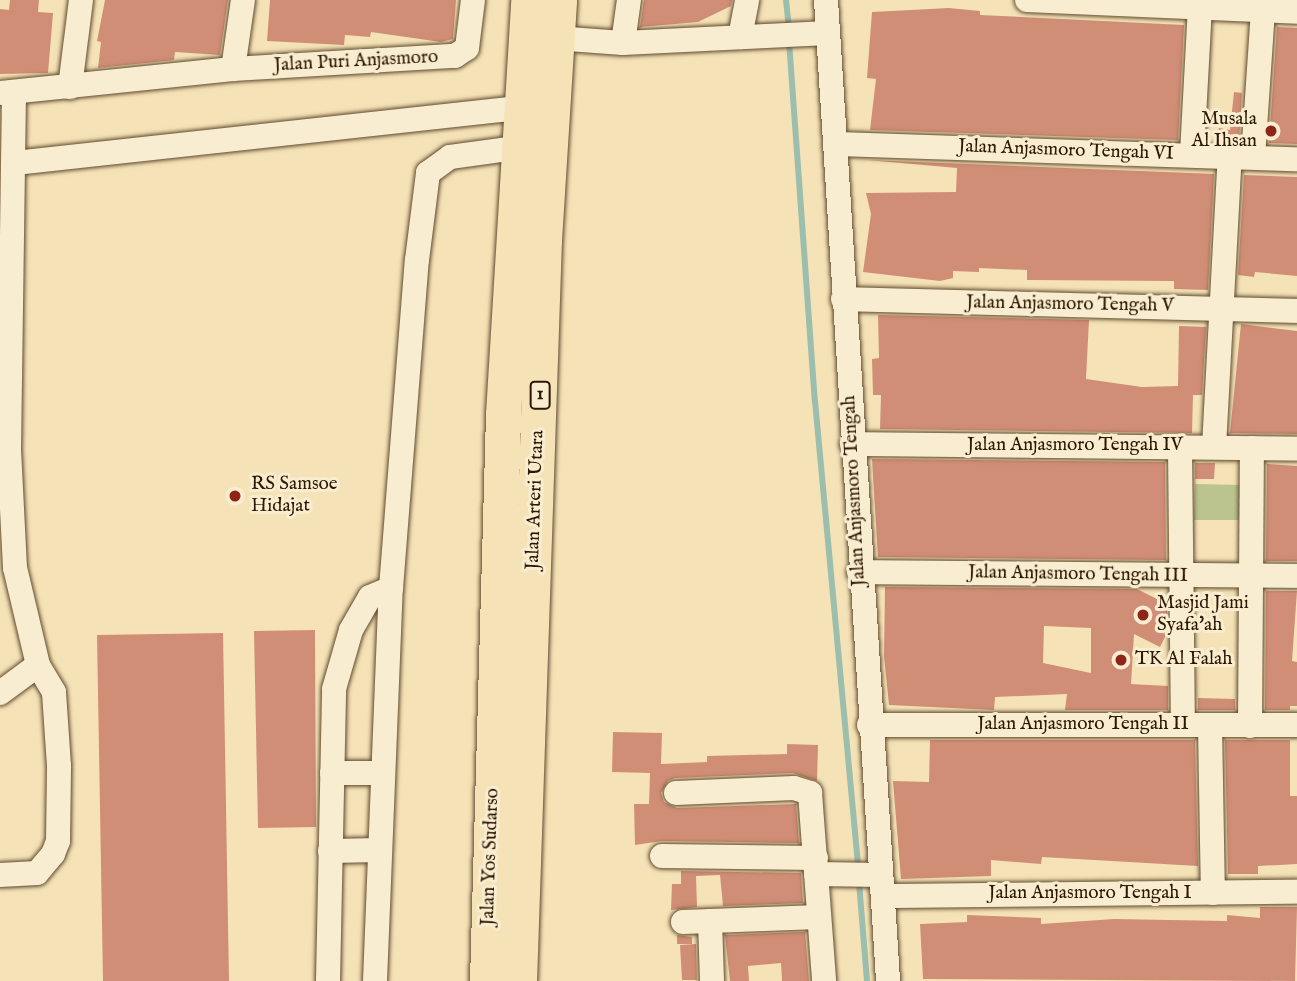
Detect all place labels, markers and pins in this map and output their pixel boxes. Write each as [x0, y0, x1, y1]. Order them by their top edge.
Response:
place label: Musala Al Ihsan [1192, 109, 1257, 153]
marker: Musala Al Ihsan [1263, 123, 1279, 139]
place label: RS Samsoe Hidajat [251, 474, 338, 518]
marker: RS Samsoe Hidajat [225, 486, 245, 506]
place label: Masjid Jami Syafa'ah [1157, 593, 1249, 637]
marker: Masjid Jami Syafa'ah [1135, 607, 1151, 623]
place label: TK Al Falah [1135, 649, 1232, 671]
marker: TK Al Falah [1113, 652, 1129, 668]

